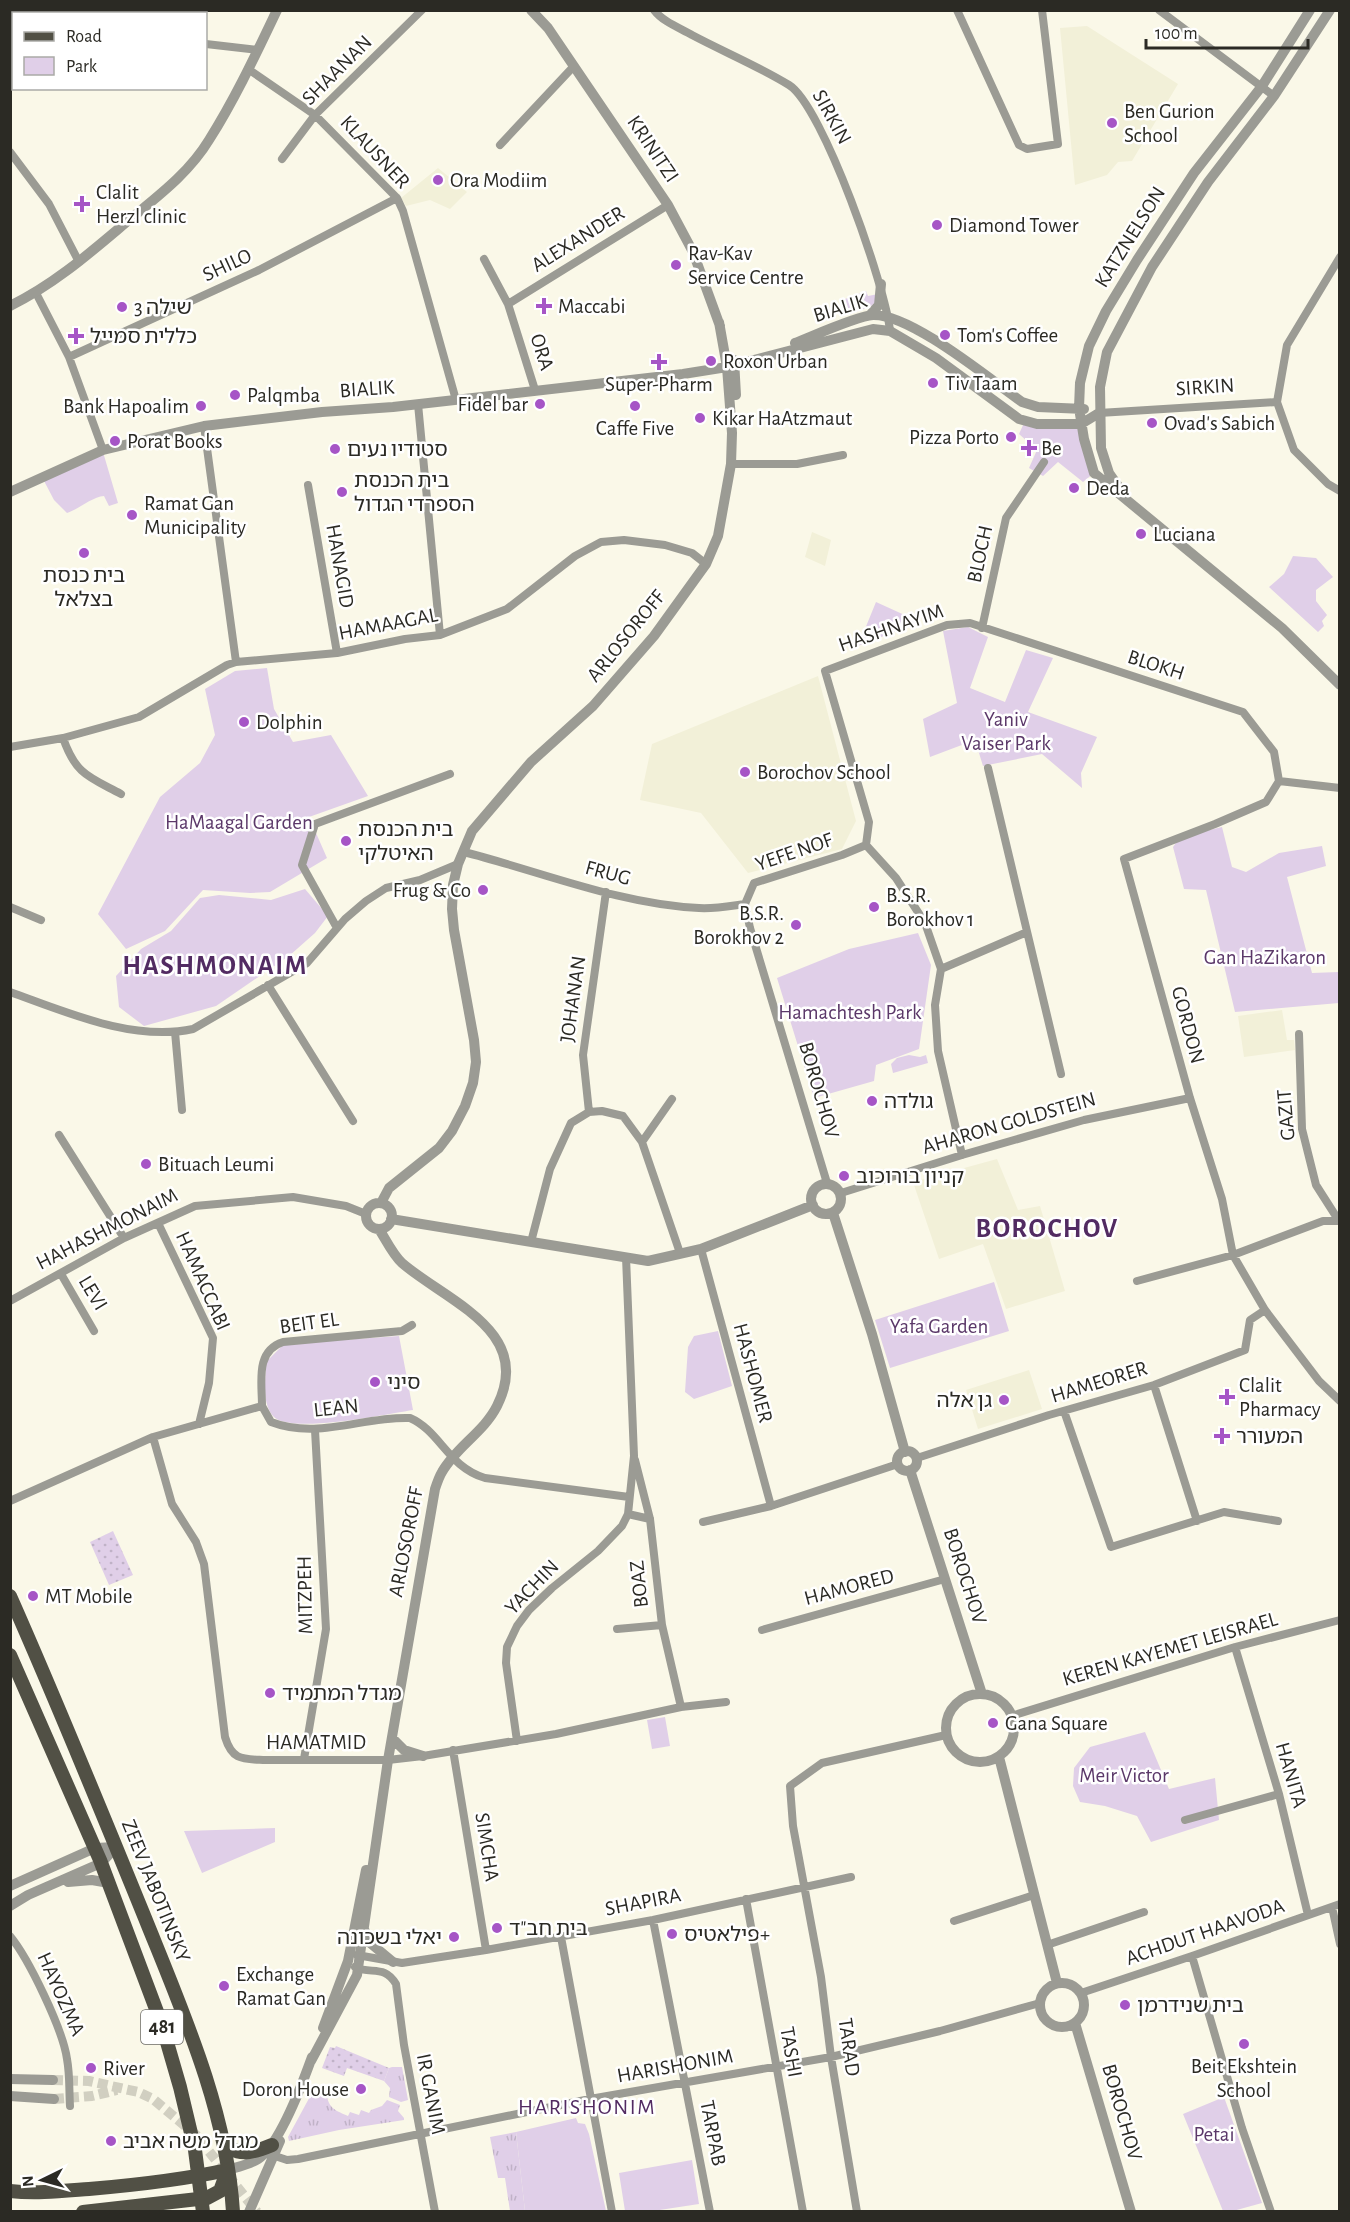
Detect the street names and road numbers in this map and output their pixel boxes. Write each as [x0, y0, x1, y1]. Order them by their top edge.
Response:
street label: SHAANAN [298, 31, 376, 109]
street label: SIRKIN [809, 86, 855, 148]
street label: KLAUSNER [336, 111, 414, 193]
street label: KRINITZI [623, 112, 683, 186]
street label: KATZNELSON [1091, 183, 1169, 291]
street label: ALEXANDER [528, 202, 628, 276]
street label: SHILO [199, 245, 255, 285]
street label: BIALIK [811, 290, 870, 326]
street label: ORA [527, 331, 557, 373]
street label: SIRKIN [1175, 374, 1235, 400]
street label: BIALIK [339, 377, 396, 401]
street label: HANAGID [322, 523, 358, 609]
street label: BLOCH [964, 523, 996, 585]
street label: ARLOSOROFF [583, 585, 670, 686]
street label: HASHNAYIM [836, 600, 946, 656]
street label: HAMAAGAL [337, 604, 440, 644]
street label: BLOKH [1125, 646, 1187, 684]
street label: YEFE NOF [753, 829, 836, 875]
street label: FRUG [583, 857, 633, 889]
street label: JOHANAN [557, 955, 589, 1043]
street label: GORDON [1168, 984, 1208, 1066]
street label: BOROCHOV [795, 1039, 843, 1141]
street label: AHARON GOLDSTEIN [920, 1088, 1098, 1158]
street label: GAZIT [1273, 1088, 1299, 1142]
street label: HAHASHMONAIM [33, 1184, 181, 1274]
street label: HAMACCABI [172, 1228, 234, 1334]
street label: LEVI [75, 1272, 111, 1314]
street label: BEIT EL [278, 1308, 340, 1338]
street label: HASHOMER [730, 1321, 776, 1425]
street label: HAMEORER [1048, 1357, 1150, 1407]
street label: LEAN [312, 1395, 360, 1421]
street label: ARLOSOROFF [385, 1484, 427, 1599]
street label: BOROCHOV [940, 1526, 990, 1627]
street label: MITZPEH [294, 1555, 316, 1635]
street label: YACHIN [501, 1556, 563, 1618]
street label: BOAZ [626, 1559, 652, 1609]
street label: HAMORED [802, 1565, 896, 1609]
street label: KEREN KAYEMET LEISRAEL [1060, 1608, 1280, 1690]
street label: HAMATMID [266, 1732, 366, 1753]
street label: HANITA [1272, 1740, 1310, 1810]
street label: SIMCHA [471, 1811, 503, 1883]
street label: ZEEV JABOTINSKY [118, 1817, 194, 1965]
street label: SHAPIRA [603, 1884, 683, 1920]
street label: ACHDUT HAAVODA [1123, 1895, 1287, 1969]
street label: HAYOZMA [33, 1949, 89, 2039]
road number: 481 [141, 2010, 183, 2044]
street label: TARAD [835, 2017, 863, 2077]
street label: TASHI [776, 2025, 806, 2079]
street label: HARISHONIM [615, 2045, 735, 2087]
street label: IR GANIM [413, 2052, 449, 2136]
street label: BOROCHOV [1098, 2061, 1146, 2163]
street label: TARPAB [696, 2098, 730, 2168]

